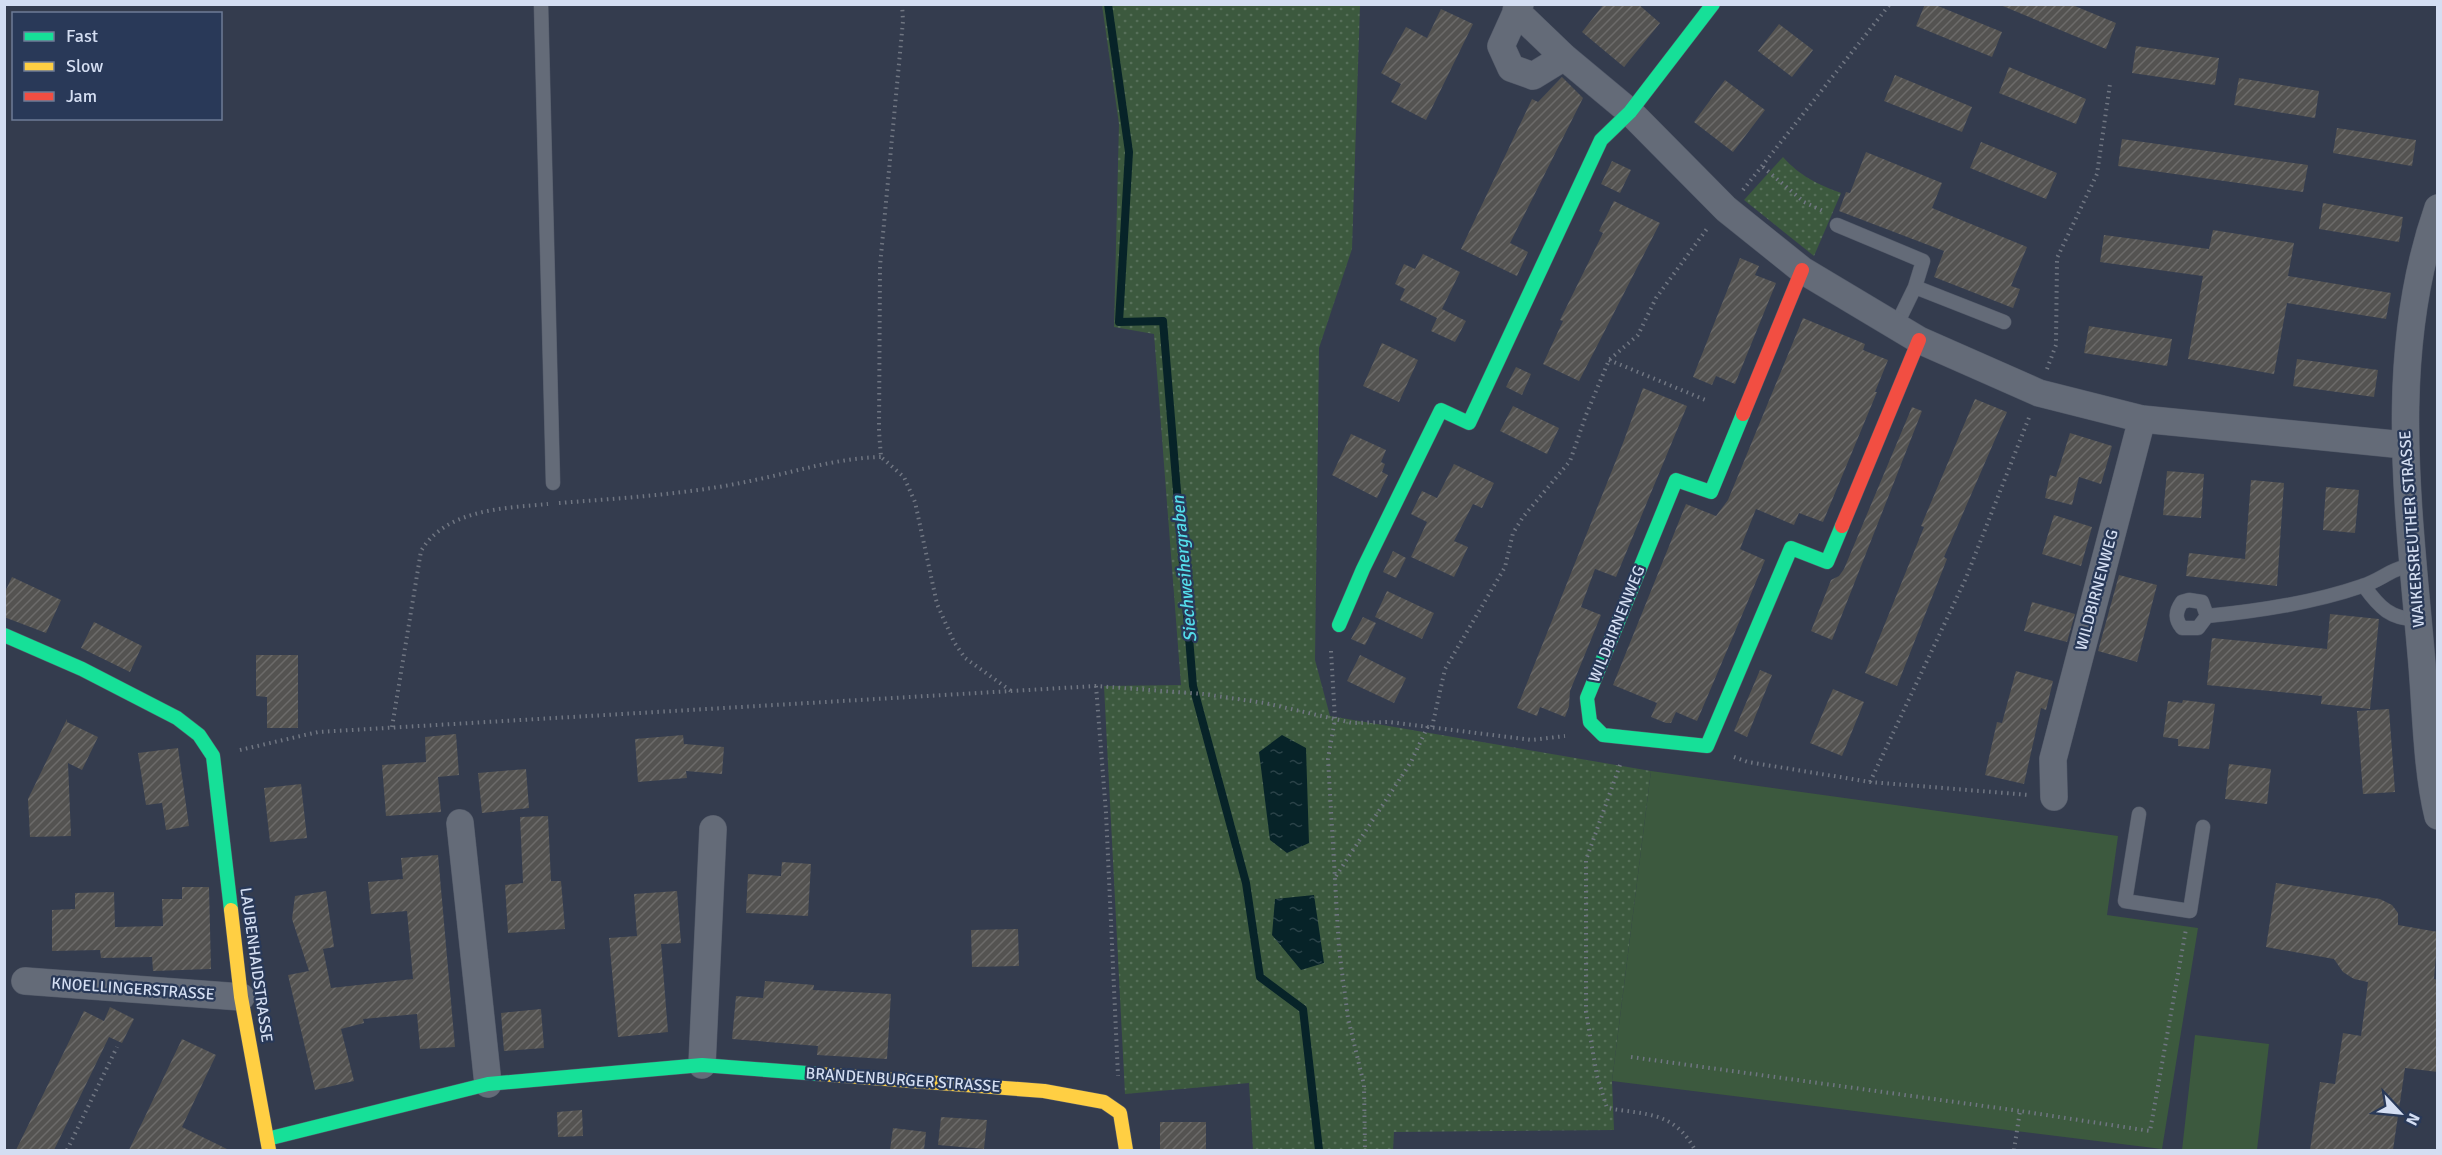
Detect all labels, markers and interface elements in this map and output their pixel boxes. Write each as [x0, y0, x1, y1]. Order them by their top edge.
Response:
legend [12, 12, 222, 120]
text: Fast [66, 25, 98, 47]
text: Slow [66, 55, 103, 77]
text: Jam [66, 85, 97, 107]
street label: WAIKERSREUTHER STRASSE [2395, 430, 2429, 628]
water label: Siechweihergraben [1167, 494, 1201, 643]
street label: WILDBIRNENWEG [2071, 527, 2123, 653]
street label: WILDBIRNENWEG [1584, 563, 1650, 685]
street label: LAUBENHAIDSTRASSE [235, 886, 277, 1044]
street label: KNOELLINGERSTRASSE [51, 973, 215, 1005]
street label: BRANDENBURGER STRASSE [805, 1063, 1001, 1097]
north arrow [2370, 1083, 2430, 1143]
text: N [2401, 1110, 2424, 1129]

